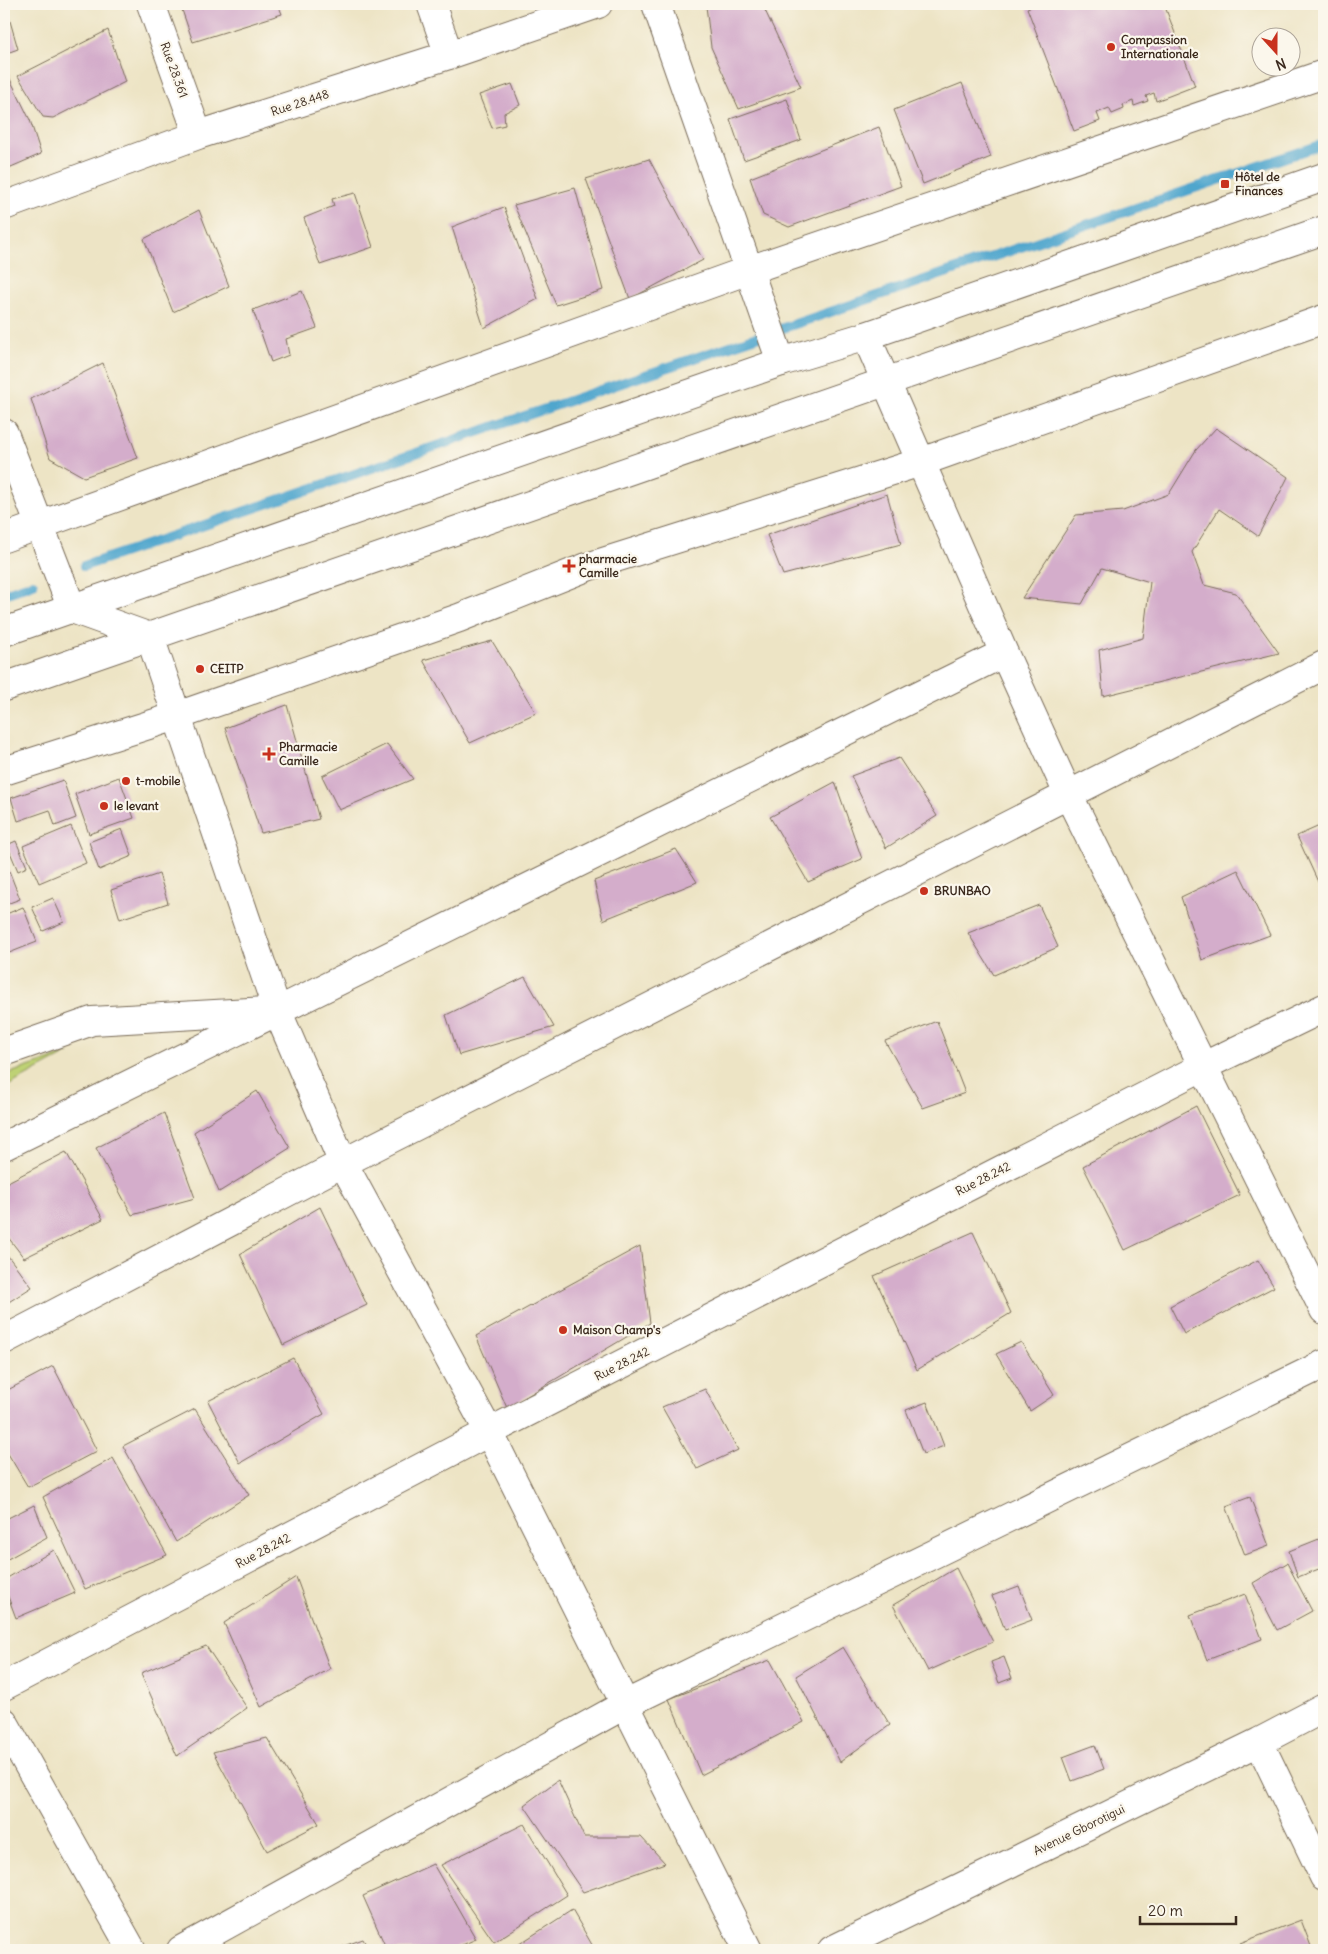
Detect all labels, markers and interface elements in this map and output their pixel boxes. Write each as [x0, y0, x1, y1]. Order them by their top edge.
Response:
north arrow [1250, 28, 1300, 78]
place label: Compassion Internationale [1121, 32, 1199, 61]
street label: Rue 28.361 [157, 40, 191, 100]
marker: Compassion Internationale [1105, 41, 1117, 53]
text: N [1273, 54, 1288, 74]
street label: Rue 28.448 [269, 86, 331, 119]
place label: Hôtel de Finances [1235, 169, 1284, 198]
marker: Hôtel de Finances [1219, 178, 1231, 190]
place label: pharmacie Camille [579, 551, 638, 580]
marker: pharmacie Camille [563, 560, 575, 572]
place label: CEITP [210, 661, 244, 676]
marker: CEITP [194, 663, 206, 675]
place label: Pharmacie Camille [279, 739, 338, 768]
marker: Pharmacie Camille [263, 748, 275, 760]
place label: t-mobile [135, 773, 181, 788]
marker: t-mobile [120, 775, 132, 787]
place label: le levant [114, 798, 160, 813]
marker: le levant [98, 800, 110, 812]
place label: BRUNBAO [934, 883, 991, 898]
marker: BRUNBAO [918, 885, 930, 897]
street label: Rue 28.242 [953, 1158, 1013, 1199]
place label: Maison Champ's [573, 1322, 661, 1338]
marker: Maison Champ's [557, 1324, 569, 1336]
street label: Rue 28.242 [592, 1343, 652, 1384]
street label: Rue 28.242 [233, 1530, 293, 1571]
street label: Avenue Gborotigui [1031, 1801, 1127, 1858]
scale bar [1140, 1894, 1237, 1926]
text: 20 m [1148, 1901, 1183, 1920]

